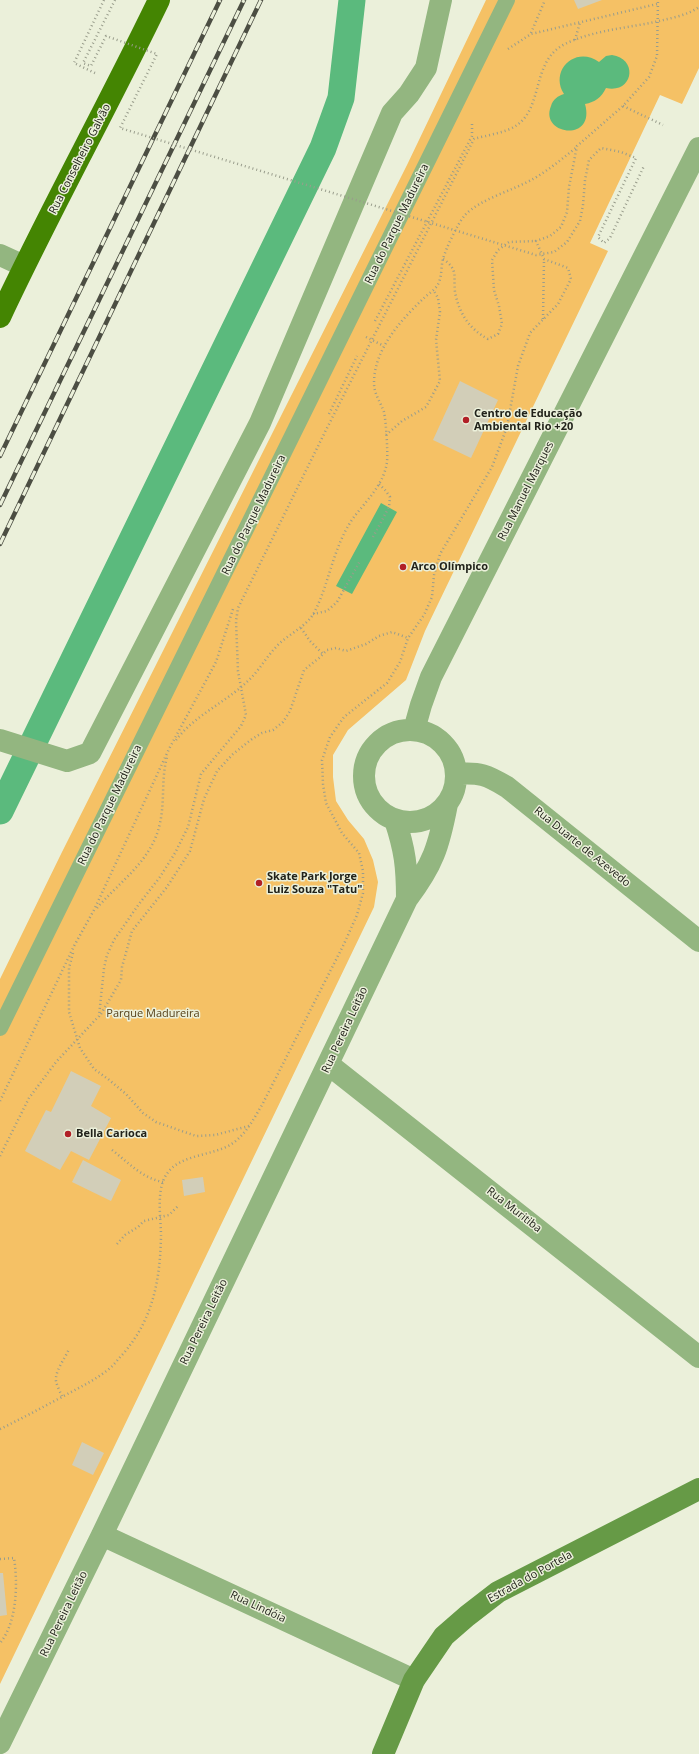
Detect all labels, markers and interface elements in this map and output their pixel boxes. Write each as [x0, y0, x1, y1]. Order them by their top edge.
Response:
street label: Rua Conselheiro Galvão [46, 102, 114, 216]
street label: Rua do Parque Madureira [362, 162, 432, 286]
place label: Centro de Educação Ambiental Rio +20 [474, 407, 582, 433]
marker: Centro de Educação Ambiental Rio +20 [461, 415, 471, 425]
street label: Rua Manuel Marques [495, 439, 557, 543]
street label: Rua do Parque Madureira [219, 453, 289, 577]
place label: Arco Olímpico [411, 560, 488, 574]
marker: Arco Olímpico [398, 562, 408, 572]
street label: Rua do Parque Madureira [75, 743, 145, 867]
street label: Rua Duarte de Azevedo [531, 804, 633, 890]
place label: Skate Park Jorge Luiz Souza "Tatu" [267, 870, 362, 896]
marker: Skate Park Jorge Luiz Souza "Tatu" [254, 878, 264, 888]
street label: Rua Pereira Leitão [319, 985, 371, 1075]
park label: Parque Madureira [106, 1007, 200, 1021]
place label: Bella Carioca [76, 1127, 147, 1141]
marker: Bella Carioca [63, 1129, 73, 1139]
street label: Rua Muritiba [484, 1184, 544, 1236]
street label: Rua Pereira Leitão [178, 1277, 230, 1367]
street label: Estrada do Portela [485, 1548, 575, 1606]
street label: Rua Pereira Leitão [38, 1569, 90, 1659]
street label: Rua Lindóia [228, 1588, 288, 1626]

